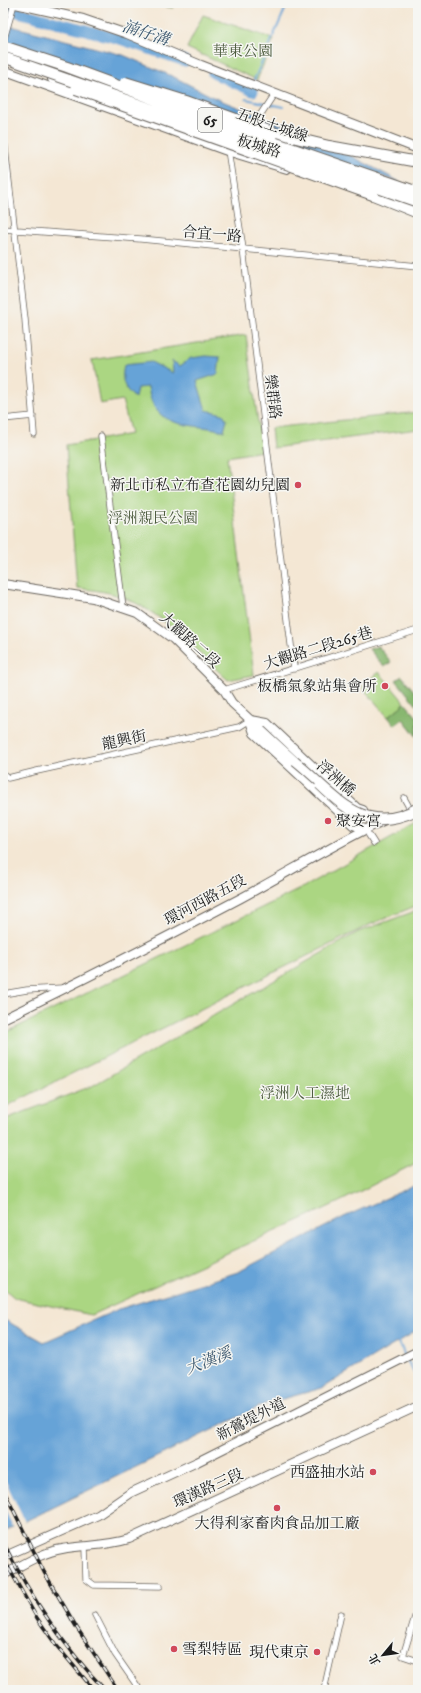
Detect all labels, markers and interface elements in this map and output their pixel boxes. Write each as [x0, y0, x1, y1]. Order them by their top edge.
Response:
water label: 湳仔溝 [120, 16, 174, 51]
park label: 華東公園 [213, 42, 273, 61]
street label: 五股土城線 [233, 104, 310, 147]
road number: 65 [198, 108, 222, 132]
street label: 板城路 [235, 131, 283, 162]
street label: 合宜一路 [181, 222, 243, 247]
street label: 樂群路 [260, 374, 285, 421]
place label: 新北市私立布查花園幼兒園 [110, 476, 290, 495]
marker: 新北市私立布查花園幼兒園 [293, 480, 303, 490]
park label: 浮洲親民公園 [108, 509, 198, 528]
street label: 大觀路二段 [155, 608, 224, 673]
street label: 大觀路二段265巷 [262, 623, 375, 674]
place label: 板橋氣象站集會所 [257, 677, 377, 696]
marker: 板橋氣象站集會所 [380, 681, 390, 691]
street label: 龍興街 [100, 727, 148, 754]
street label: 浮洲橋 [312, 756, 359, 800]
place label: 聚安宮 [336, 812, 381, 831]
marker: 聚安宮 [323, 816, 333, 826]
street label: 環河西路五段 [161, 871, 249, 930]
park label: 浮洲人工濕地 [260, 1084, 350, 1103]
water label: 大漢溪 [182, 1342, 236, 1379]
street label: 新鶯堤外道 [213, 1394, 289, 1445]
place label: 西盛抽水站 [290, 1463, 365, 1482]
street label: 環漢路三段 [170, 1465, 246, 1512]
marker: 西盛抽水站 [368, 1467, 378, 1477]
marker: 大得利家畜肉食品加工廠 [272, 1503, 282, 1513]
place label: 大得利家畜肉食品加工廠 [194, 1514, 360, 1533]
north arrow [363, 1635, 403, 1675]
place label: 雪梨特區 [182, 1640, 242, 1659]
place label: 現代東京 [249, 1643, 309, 1662]
marker: 雪梨特區 [169, 1644, 179, 1654]
marker: 現代東京 [312, 1647, 322, 1657]
text: 北 [366, 1651, 384, 1668]

